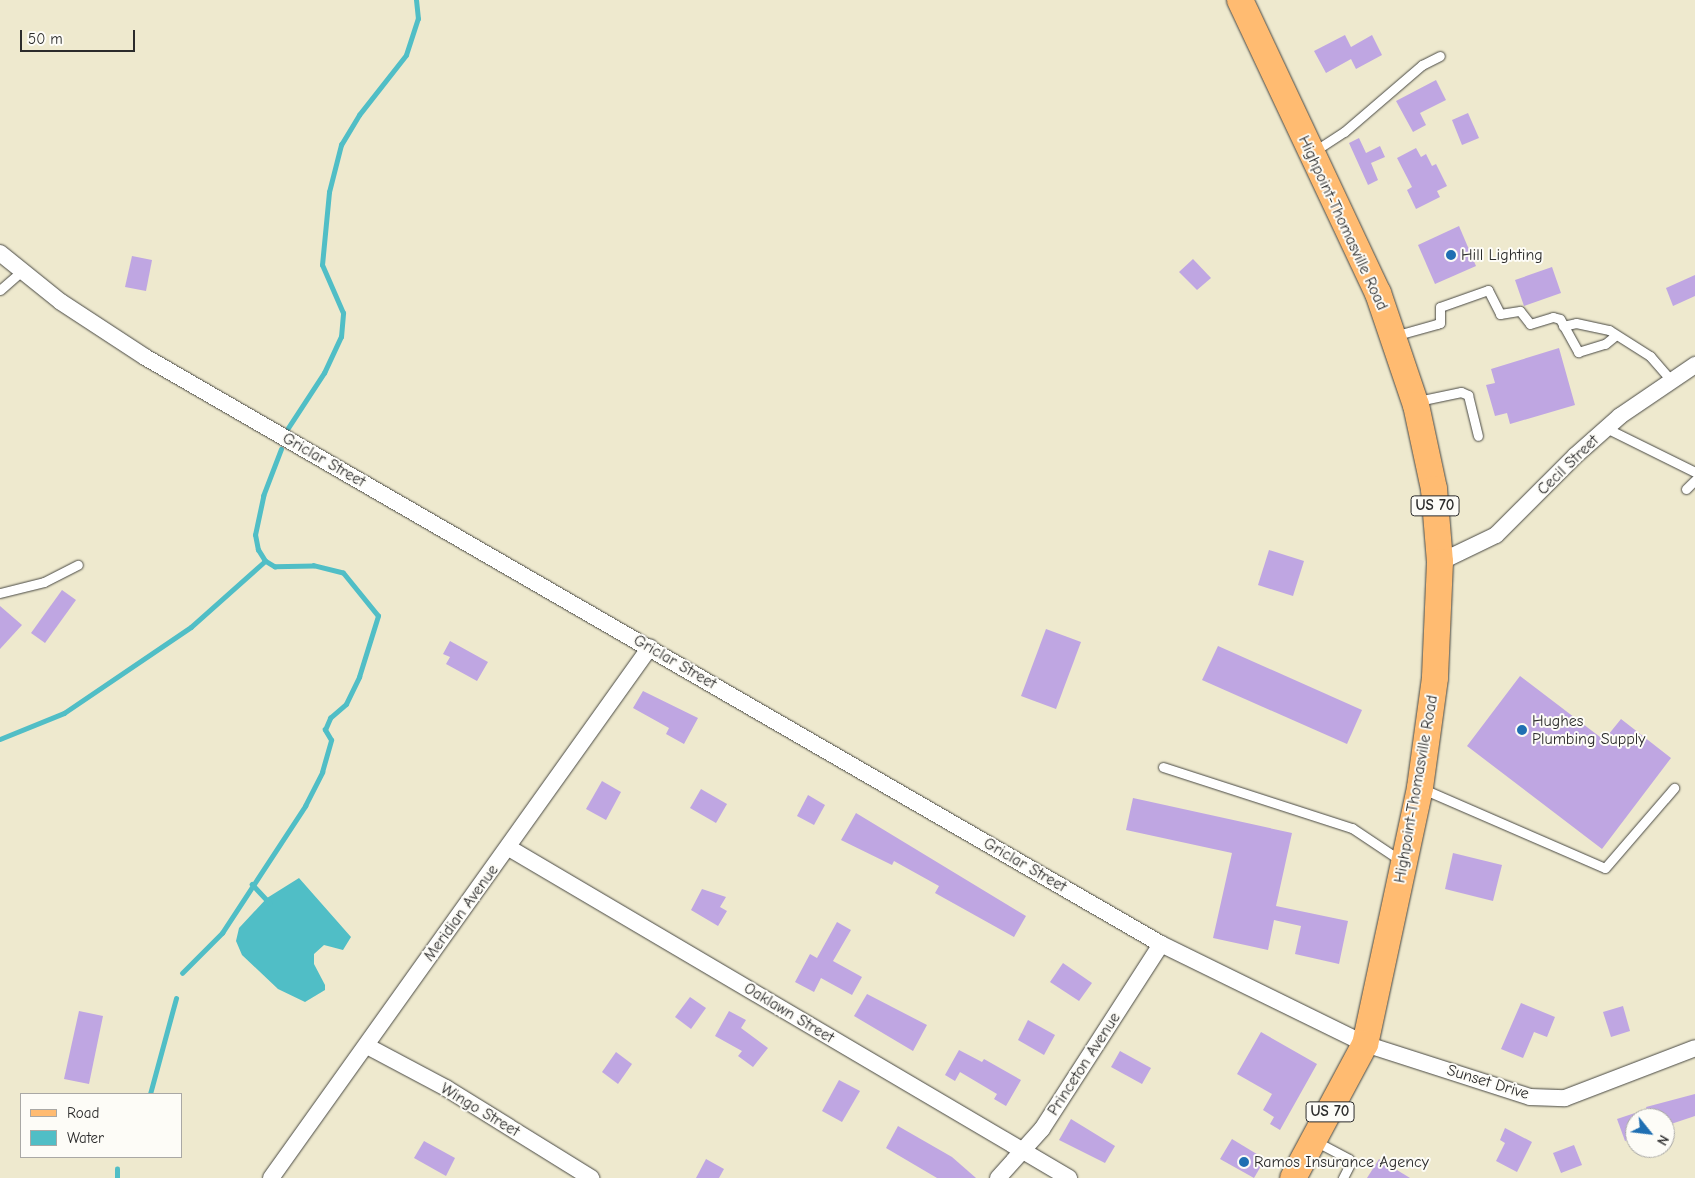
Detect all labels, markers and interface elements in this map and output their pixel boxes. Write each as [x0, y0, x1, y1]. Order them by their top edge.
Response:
scale bar [22, 20, 138, 52]
text: 50 m [28, 30, 63, 48]
street label: Highpoint-Thomasville Road [1294, 133, 1392, 313]
place label: Hill Lighting [1461, 245, 1543, 265]
marker: Hill Lighting [1445, 249, 1457, 261]
street label: Griclar Street [279, 429, 369, 491]
street label: Cecil Street [1533, 431, 1603, 499]
road number: US 70 [1410, 494, 1460, 518]
street label: Griclar Street [630, 631, 720, 693]
street label: Highpoint-Thomasville Road [1390, 694, 1442, 884]
place label: Hughes Plumbing Supply [1532, 711, 1645, 749]
marker: Hughes Plumbing Supply [1516, 724, 1528, 736]
street label: Griclar Street [980, 834, 1070, 896]
street label: Meridian Avenue [420, 861, 502, 965]
street label: Oaklawn Street [740, 979, 838, 1047]
street label: Princeton Avenue [1044, 1009, 1124, 1119]
street label: Sunset Drive [1445, 1060, 1531, 1104]
street label: Wingo Street [437, 1079, 523, 1141]
legend [20, 1093, 182, 1158]
road number: US 70 [1305, 1100, 1355, 1124]
text: Road [67, 1104, 99, 1122]
north arrow [1625, 1108, 1675, 1158]
text: Water [67, 1129, 104, 1147]
text: N [1653, 1132, 1672, 1148]
place label: Ramos Insurance Agency [1254, 1152, 1429, 1172]
marker: Ramos Insurance Agency [1238, 1156, 1250, 1168]

